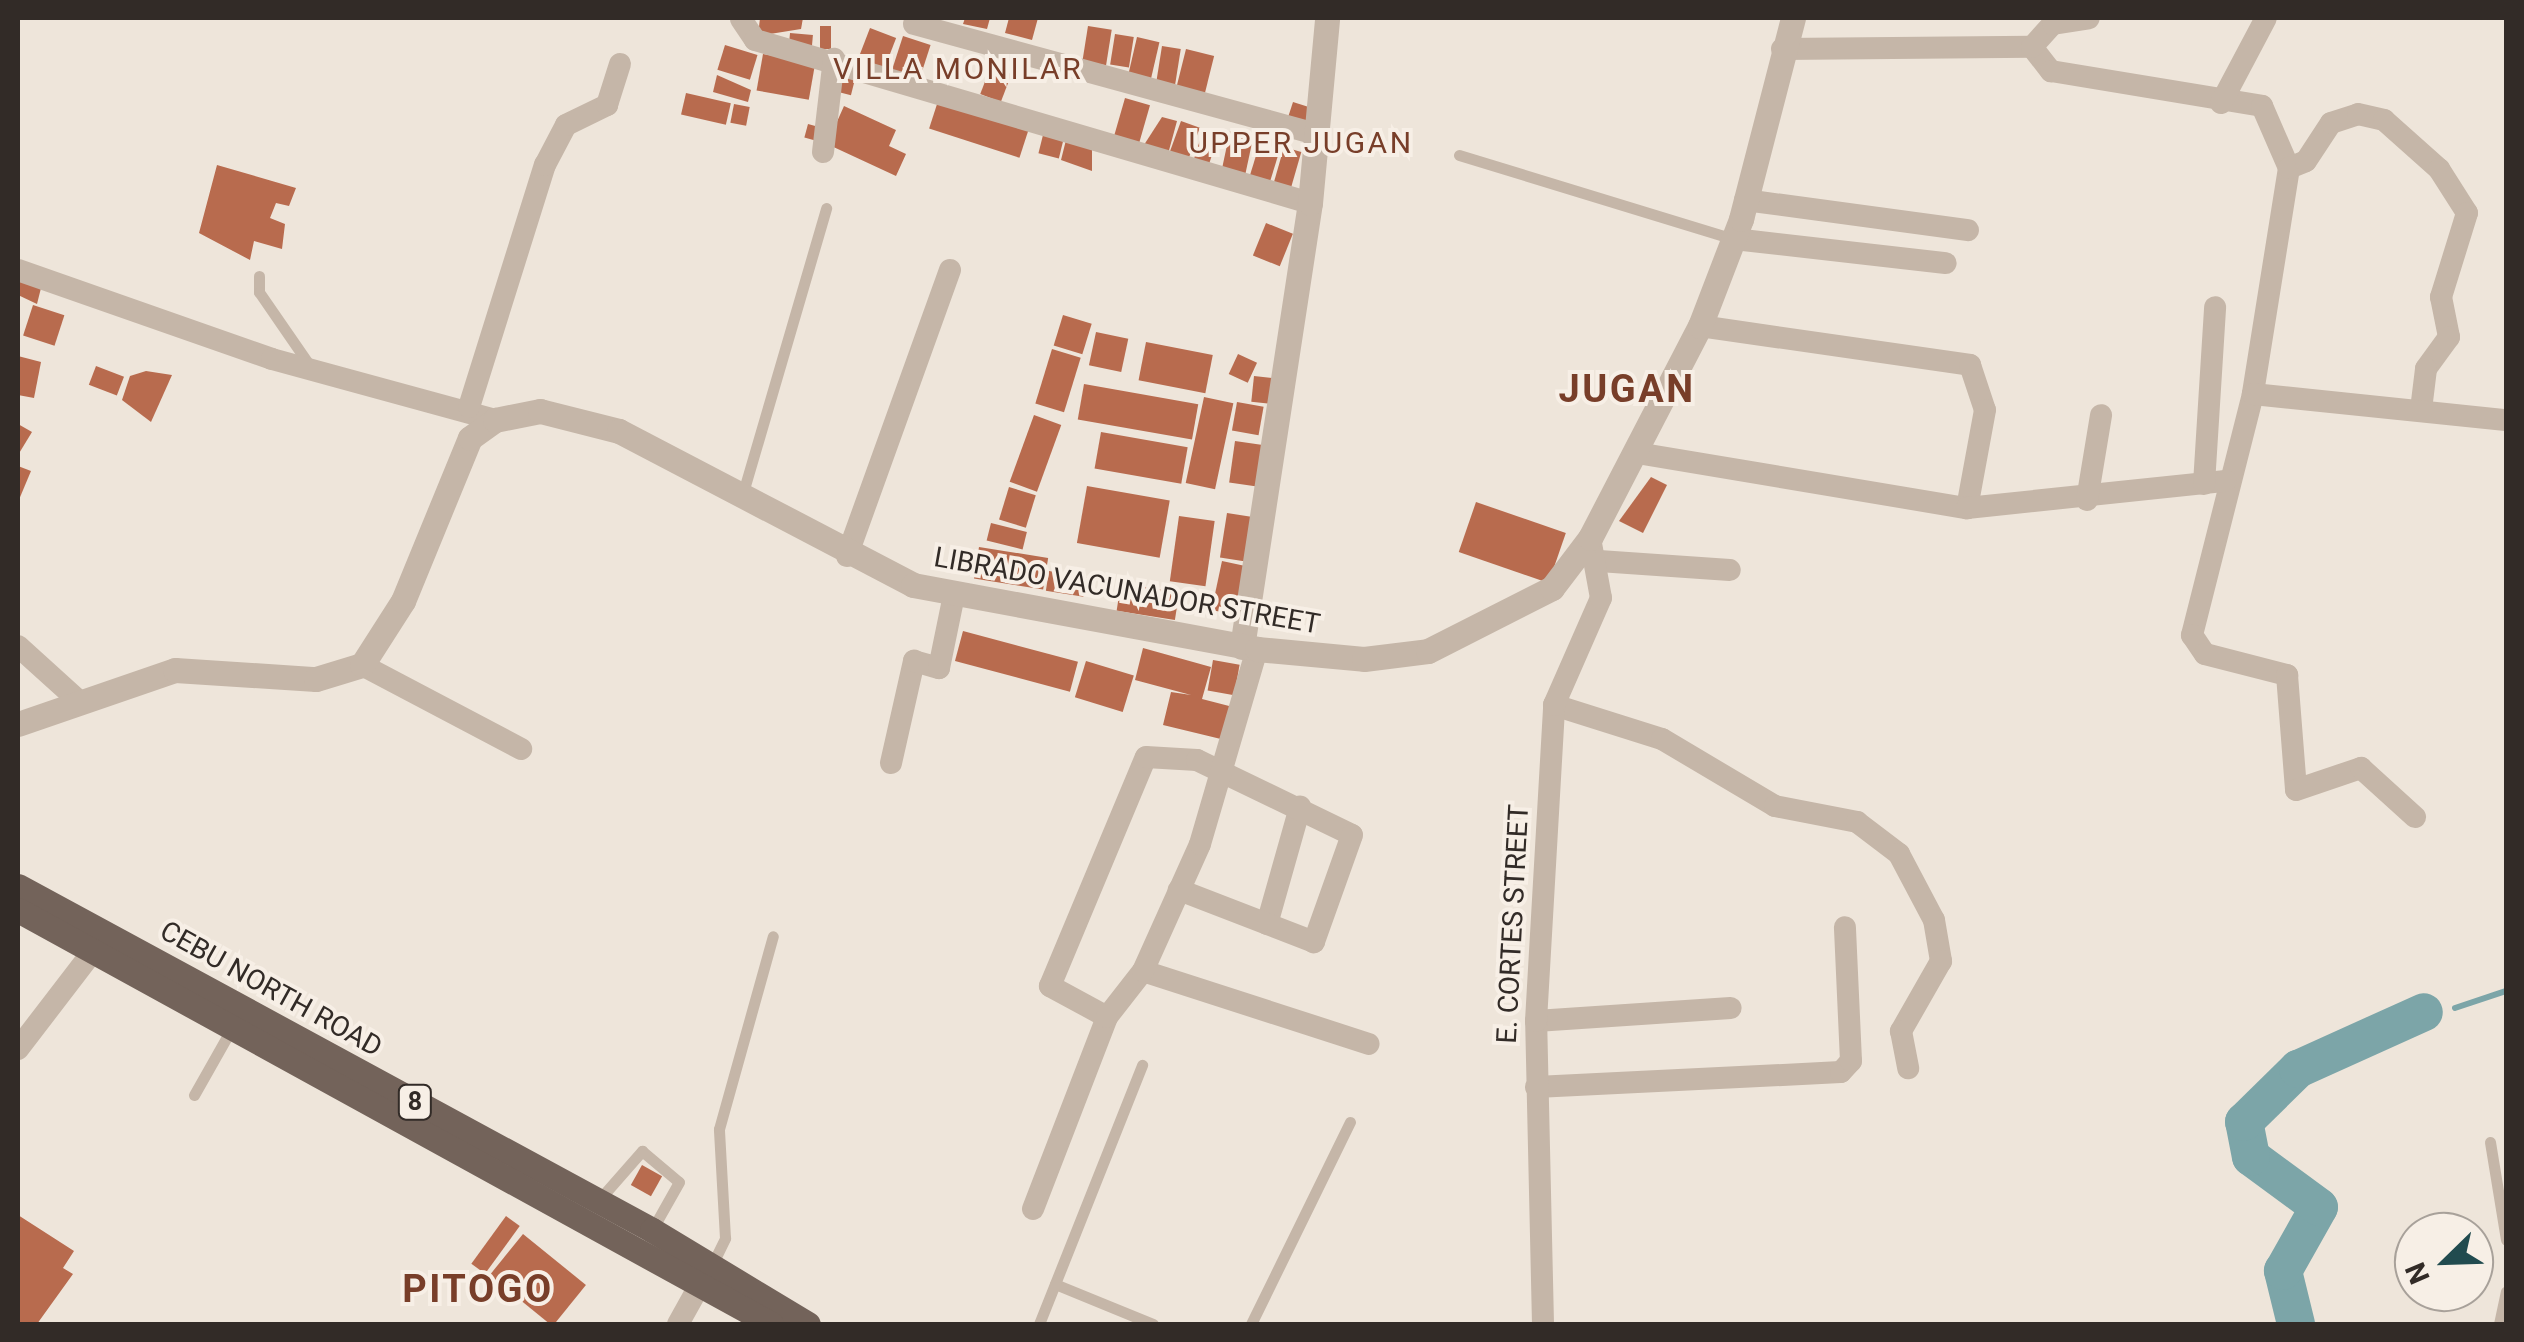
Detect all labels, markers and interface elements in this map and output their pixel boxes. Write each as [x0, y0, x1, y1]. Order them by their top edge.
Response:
district label: VILLA MONILAR [833, 51, 1083, 87]
district label: UPPER JUGAN [1188, 125, 1414, 161]
district label: JUGAN [1558, 367, 1696, 413]
street label: LIBRADO VACUNADOR STREET [931, 540, 1323, 642]
street label: E. CORTES STREET [1490, 804, 1536, 1044]
street label: CEBU NORTH ROAD [154, 914, 388, 1064]
road number: 8 [398, 1082, 432, 1122]
north arrow [2394, 1212, 2494, 1312]
text: N [2399, 1258, 2437, 1289]
district label: PITOGO [402, 1267, 554, 1313]

